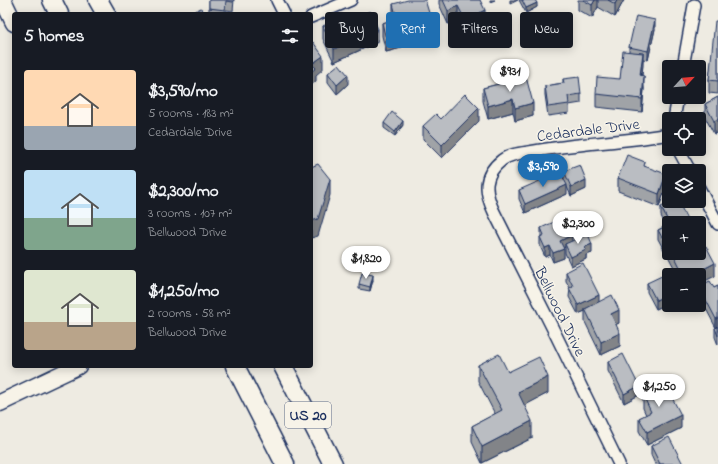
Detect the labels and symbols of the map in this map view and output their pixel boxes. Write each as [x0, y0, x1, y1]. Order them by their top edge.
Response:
pin: $931 [486, 59, 534, 93]
north arrow [662, 60, 706, 104]
street label: Cedardale Drive [535, 113, 642, 149]
pin: $3,590 [510, 154, 576, 188]
pin: $2,300 [545, 211, 611, 245]
pin: $1,820 [333, 246, 399, 280]
street label: Bellwood Drive [527, 262, 592, 361]
pin: $1,250 [626, 374, 692, 408]
road number: US 20 [285, 402, 331, 428]

